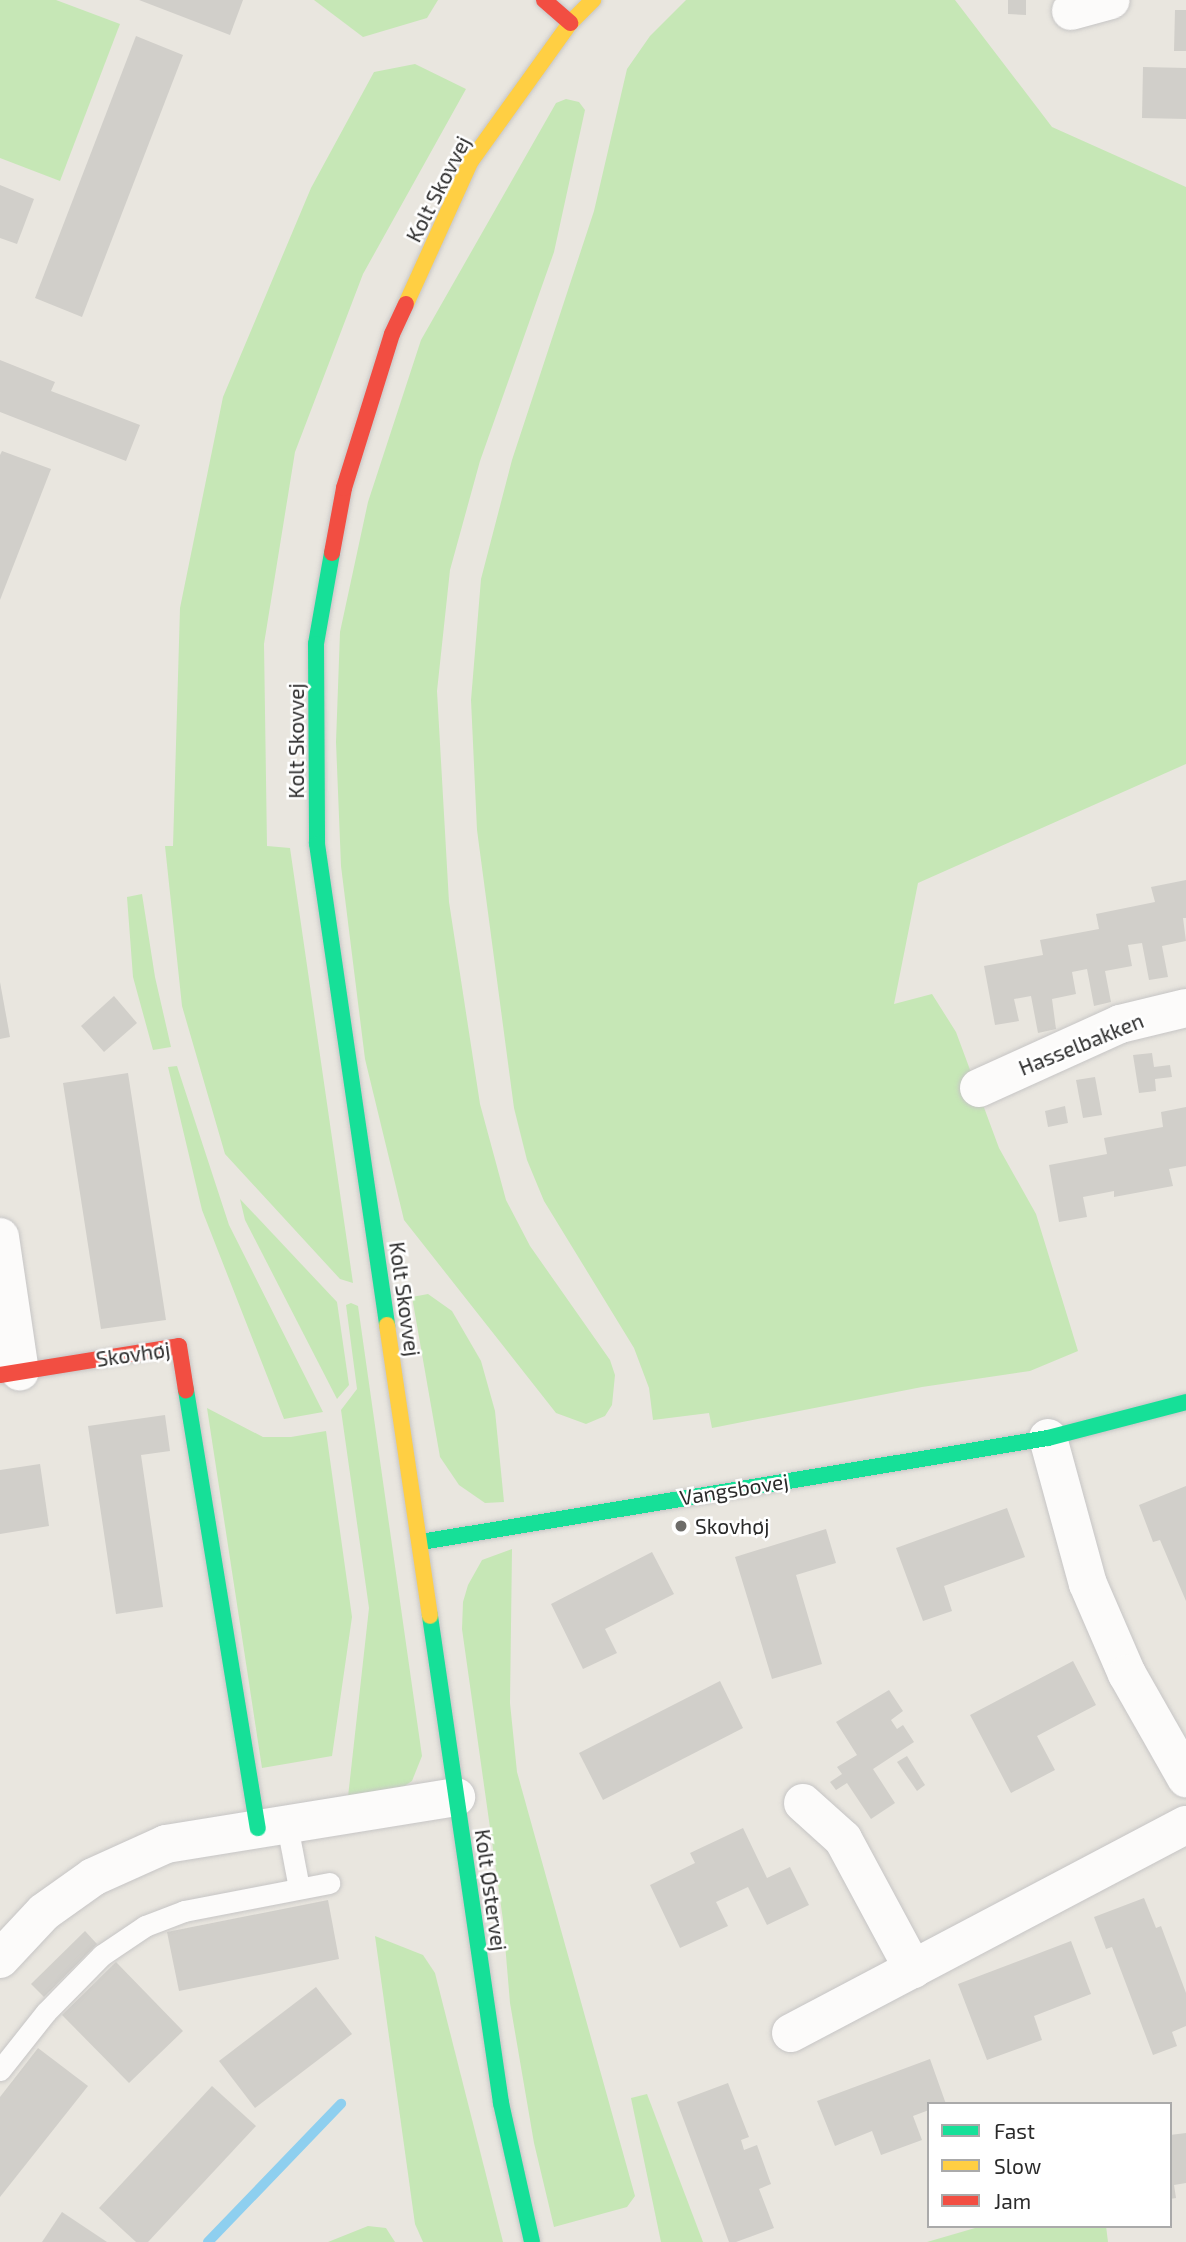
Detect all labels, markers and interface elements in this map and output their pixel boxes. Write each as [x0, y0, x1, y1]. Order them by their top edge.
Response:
street label: Kolt Skovvej [401, 132, 475, 246]
street label: Kolt Skovvej [283, 683, 309, 799]
street label: Hasselbakken [1015, 1008, 1147, 1080]
street label: Kolt Skovvej [384, 1240, 426, 1358]
street label: Skovhøj [94, 1336, 172, 1372]
street label: Vangsbovej [678, 1468, 790, 1510]
place label: Skovhøj [695, 1513, 769, 1539]
marker: Skovhøj [673, 1518, 689, 1534]
street label: Kolt Østervej [470, 1828, 512, 1952]
legend [927, 2102, 1172, 2228]
text: Fast [994, 2118, 1035, 2143]
text: Slow [994, 2153, 1041, 2178]
text: Jam [994, 2188, 1031, 2213]

